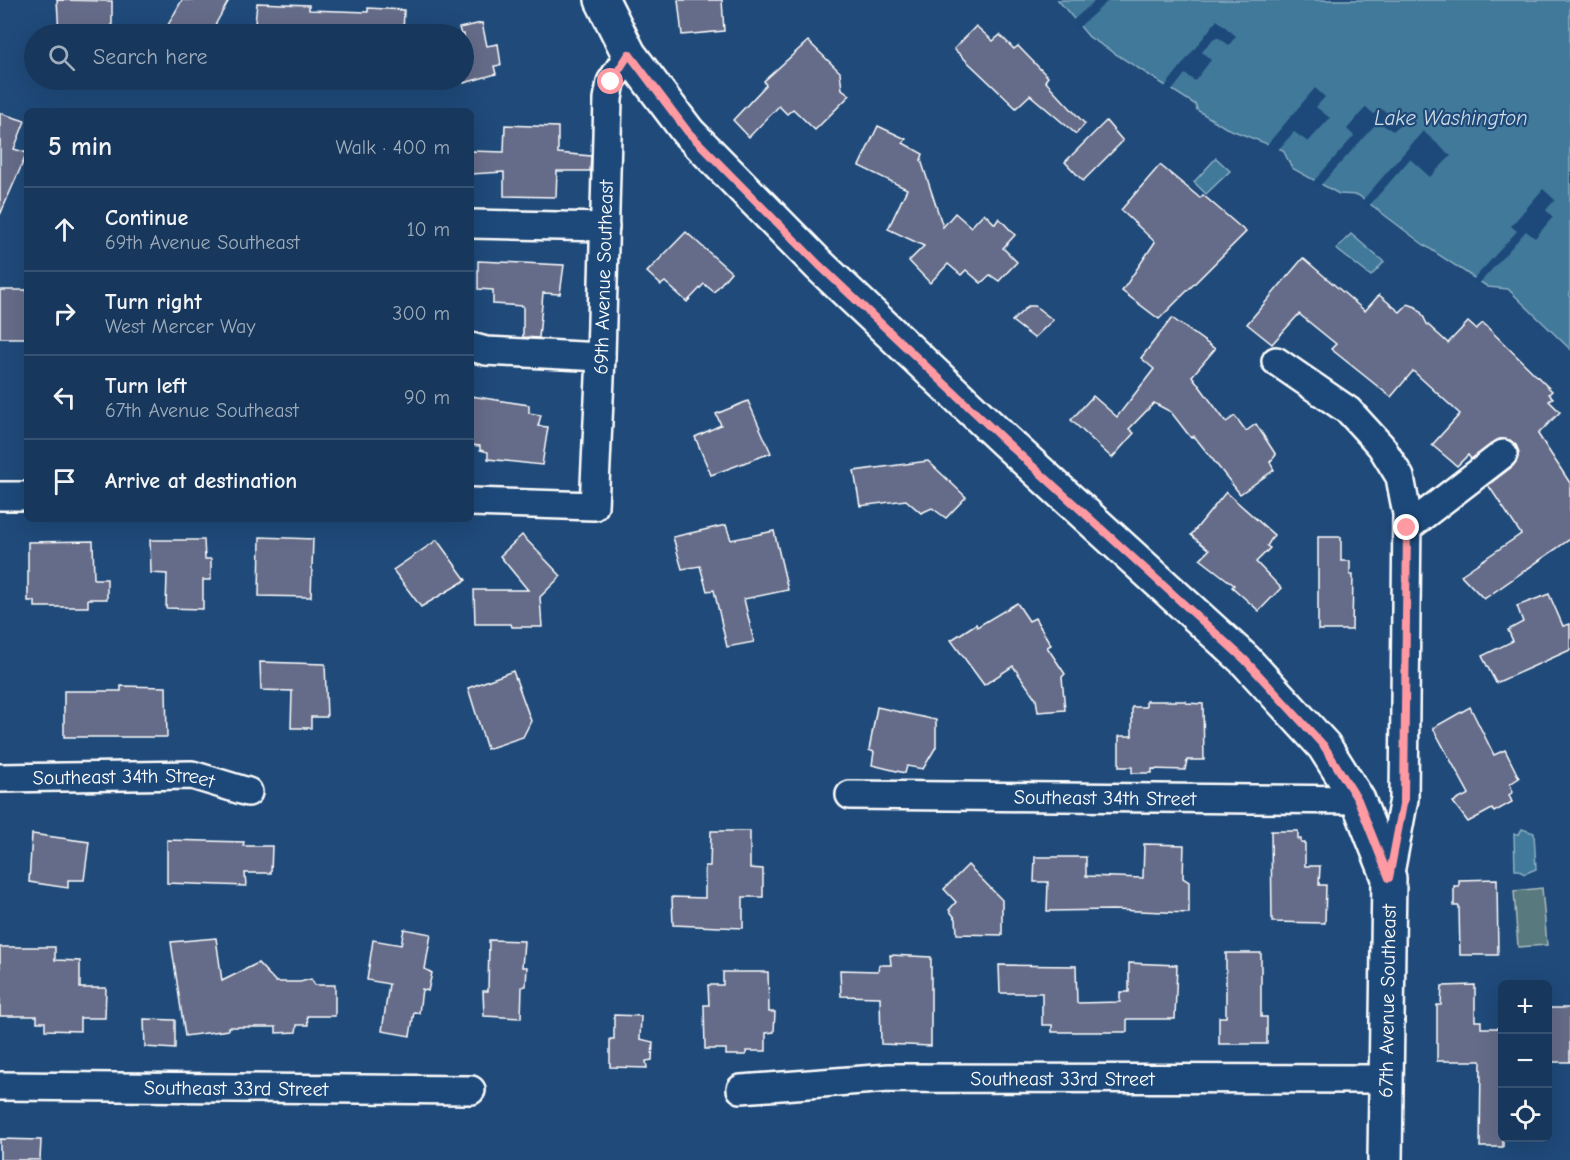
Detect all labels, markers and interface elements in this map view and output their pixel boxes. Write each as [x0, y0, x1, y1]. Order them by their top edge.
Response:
search box [24, 24, 474, 90]
icon: search [45, 41, 78, 74]
text: Search here [93, 44, 208, 70]
route start [597, 68, 623, 94]
water label: Lake Washington [1374, 106, 1528, 130]
text: 5 min [48, 132, 112, 162]
text: Walk · 400 m [336, 136, 450, 159]
street label: 69th Avenue Southeast [589, 178, 618, 375]
text: Continue [105, 205, 188, 231]
icon: ahead [48, 213, 81, 246]
text: 10 m [407, 218, 450, 241]
text: 69th Avenue Southeast [105, 231, 300, 254]
text: Turn right [105, 289, 202, 315]
icon: right [48, 297, 81, 330]
text: 300 m [392, 302, 450, 325]
text: West Mercer Way [105, 315, 255, 338]
text: Turn left [105, 373, 187, 399]
icon: left [48, 381, 81, 414]
text: 90 m [404, 386, 450, 409]
text: 67th Avenue Southeast [105, 399, 299, 422]
icon: arrive [48, 465, 81, 498]
text: Arrive at destination [105, 468, 297, 494]
route end [1393, 514, 1419, 540]
street label: Southeast 34th Street [33, 764, 219, 794]
street label: Southeast 34th Street [1014, 786, 1198, 810]
street label: 67th Avenue Southeast [1374, 903, 1401, 1098]
map controls [1498, 980, 1552, 1142]
button: + [1498, 980, 1552, 1034]
button: − [1498, 1034, 1552, 1088]
street label: Southeast 33rd Street [970, 1067, 1156, 1091]
street label: Southeast 33rd Street [144, 1076, 330, 1101]
button: locate [1498, 1088, 1552, 1142]

